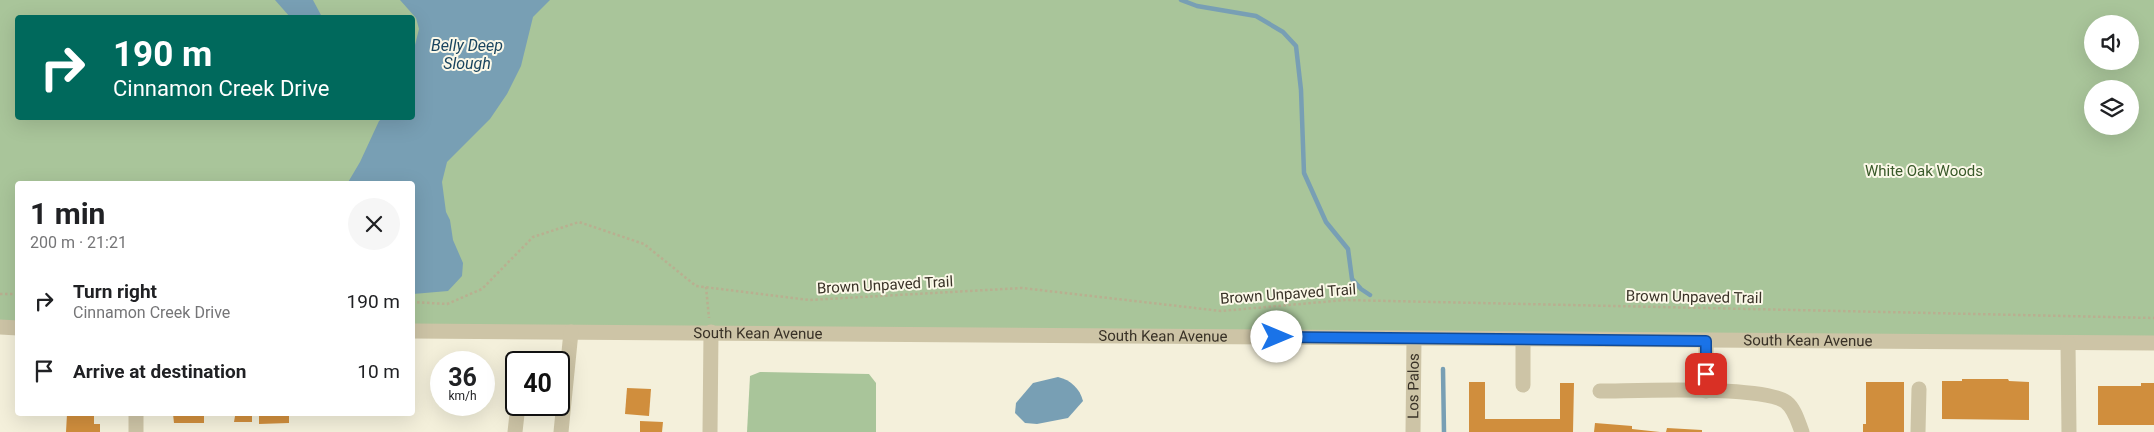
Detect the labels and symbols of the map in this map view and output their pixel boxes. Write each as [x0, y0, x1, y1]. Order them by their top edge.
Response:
water label: Belly Deep Slough [431, 36, 503, 73]
park label: White Oak Woods [1865, 162, 1983, 180]
street label: Brown Unpaved Trail [816, 272, 954, 298]
street label: Brown Unpaved Trail [1219, 280, 1357, 308]
street label: Brown Unpaved Trail [1626, 287, 1762, 307]
position arrow [1250, 310, 1302, 362]
street label: South Kean Avenue [693, 324, 823, 343]
street label: South Kean Avenue [1098, 327, 1228, 346]
street label: South Kean Avenue [1743, 331, 1873, 350]
speed limit sign: 40 [505, 351, 570, 416]
street label: Los Palos [1404, 353, 1423, 419]
pin [1685, 353, 1727, 395]

